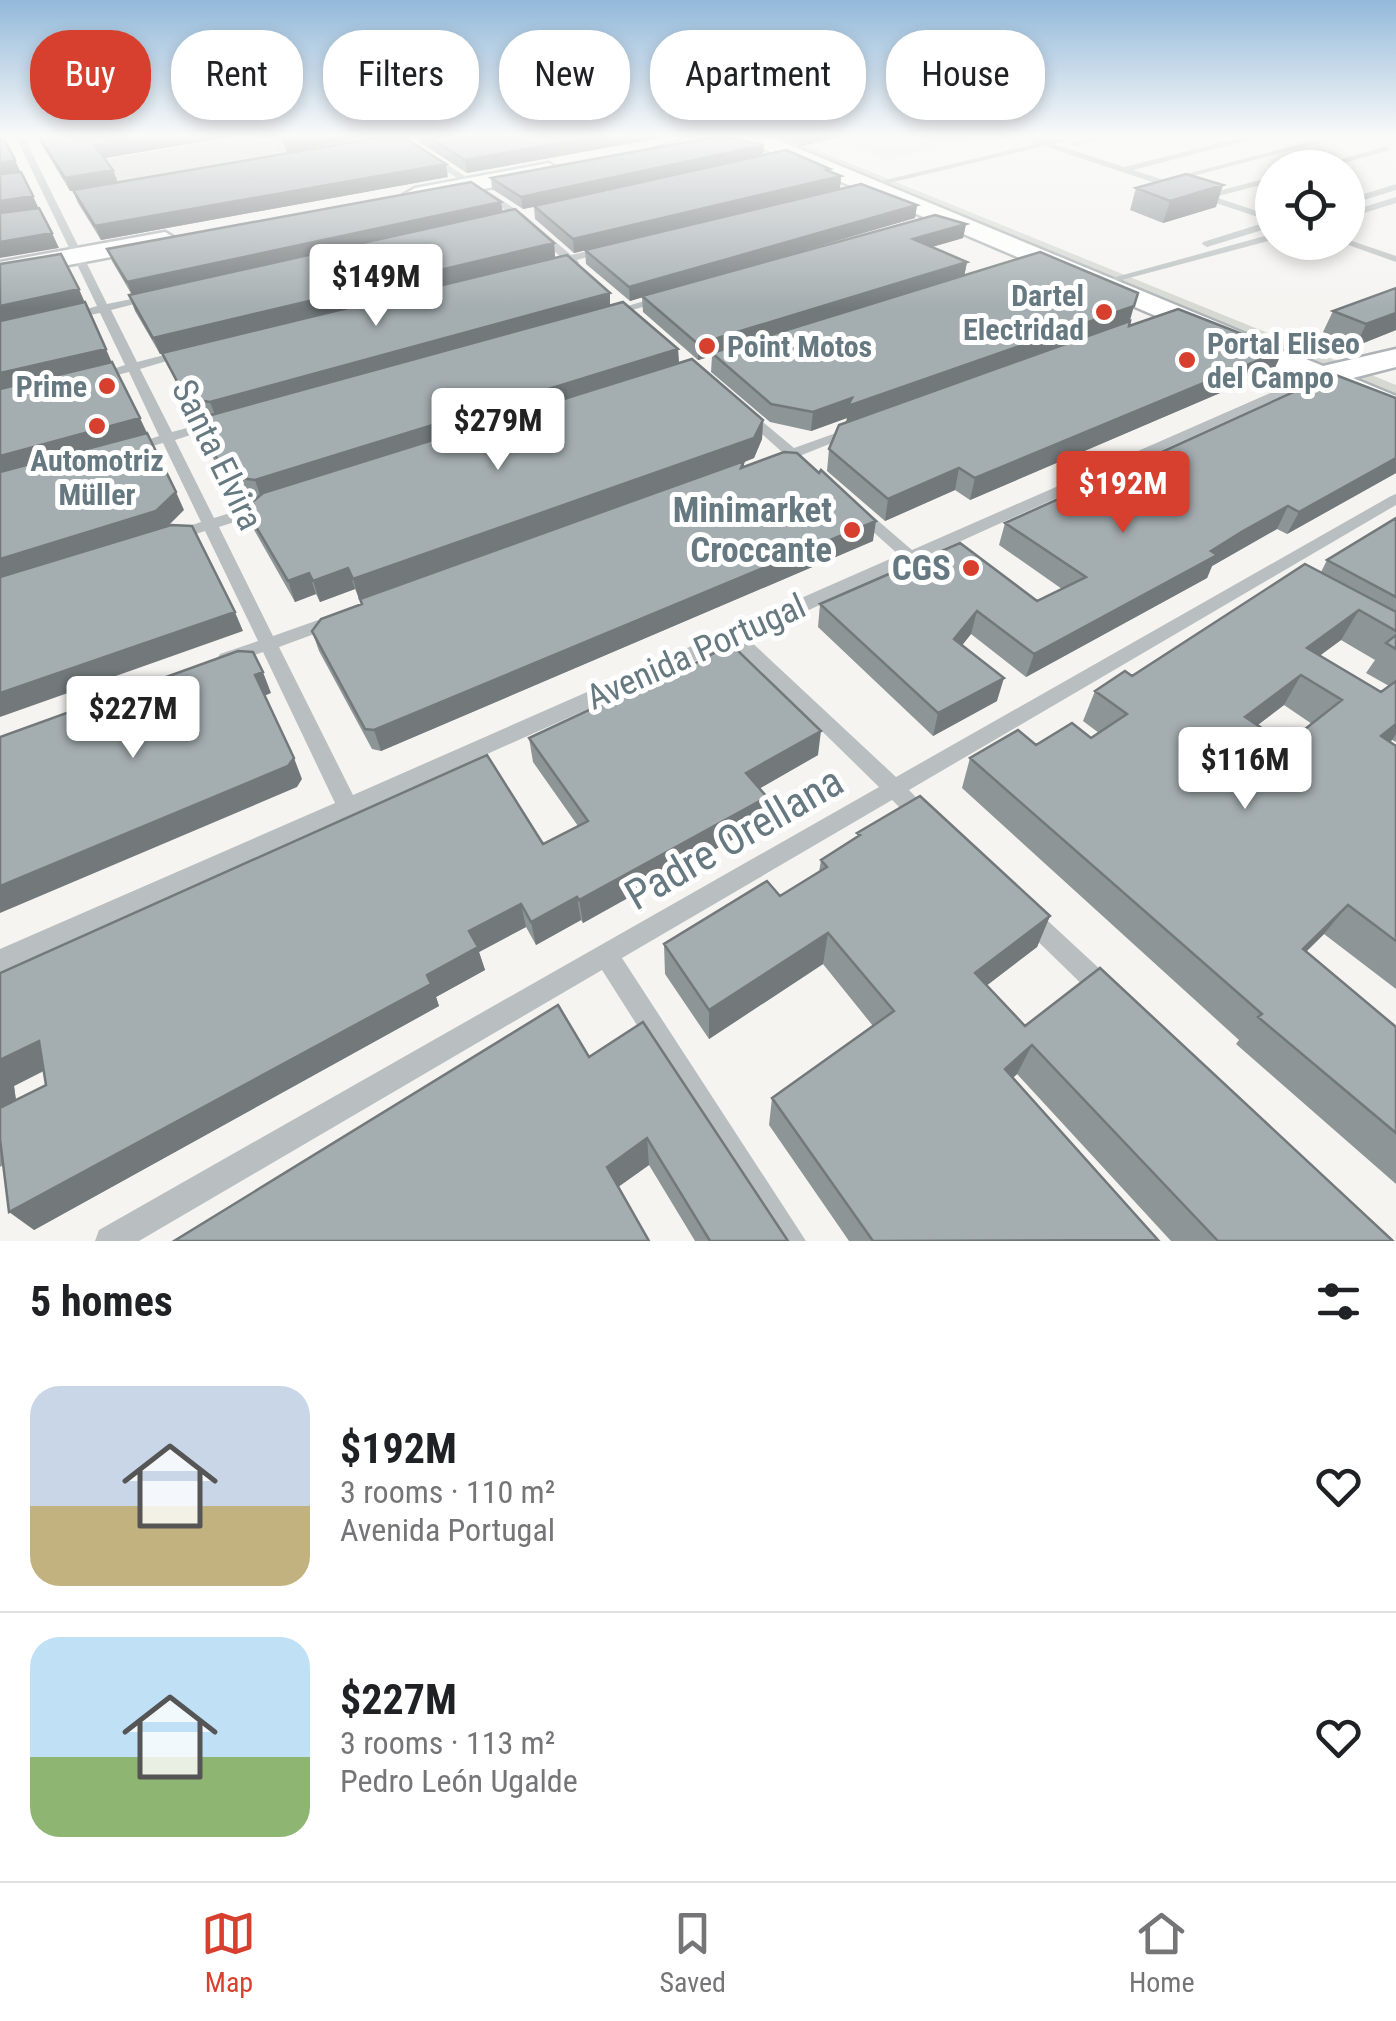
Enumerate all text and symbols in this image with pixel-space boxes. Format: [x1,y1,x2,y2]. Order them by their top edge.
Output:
chip: Buy [30,30,151,120]
chip: Rent [171,30,303,120]
chip: Filters [323,30,479,120]
chip: New [499,30,630,120]
chip: Apartment [650,30,866,120]
chip: House [886,30,1045,120]
map controls [1255,150,1365,260]
button: locate [1255,150,1365,260]
pin: $149M [306,244,446,329]
text: $149M [332,257,420,295]
place label: Dartel Electridad [963,278,1084,347]
marker: Dartel Electridad [1093,301,1115,323]
place label: Portal Eliseo del Campo [1207,326,1360,395]
place label: Point Motos [727,329,872,364]
marker: Point Motos [696,335,718,357]
marker: Portal Eliseo del Campo [1176,349,1198,371]
place label: Prime [16,369,87,404]
street label: Santa Elvira [163,373,271,537]
marker: Prime [96,375,118,397]
pin: $279M [428,388,568,473]
text: $279M [454,401,542,439]
marker: Automotriz Müller [86,415,108,437]
place label: Automotriz Müller [30,443,164,512]
pin: $192M [1053,451,1193,536]
text: $192M [1079,464,1167,502]
place label: Minimarket Croccante [673,490,832,571]
marker: Minimarket Croccante [841,519,863,541]
place label: CGS [892,548,951,589]
marker: CGS [960,557,982,579]
street label: Avenida Portugal [580,585,812,719]
pin: $227M [63,676,203,761]
text: $227M [89,689,177,727]
pin: $116M [1175,727,1315,812]
text: $116M [1201,740,1289,778]
street label: Padre Orellana [617,756,851,920]
icon: filters [1311,1274,1366,1329]
text: 5 homes [30,1277,173,1326]
text: $192M [340,1424,457,1473]
icon: home [110,1426,230,1546]
icon: heart [1311,1459,1366,1514]
text: 3 rooms · 110 m² [340,1473,555,1511]
text: Avenida Portugal [340,1511,555,1549]
text: $227M [340,1675,457,1724]
icon: home [110,1677,230,1797]
icon: heart [1311,1710,1366,1765]
text: 3 rooms · 113 m² [340,1724,555,1762]
text: Pedro León Ugalde [340,1762,578,1800]
tab: Map [201,1906,256,1999]
tab: Saved [659,1906,726,1999]
tab: Home [1129,1906,1195,1999]

